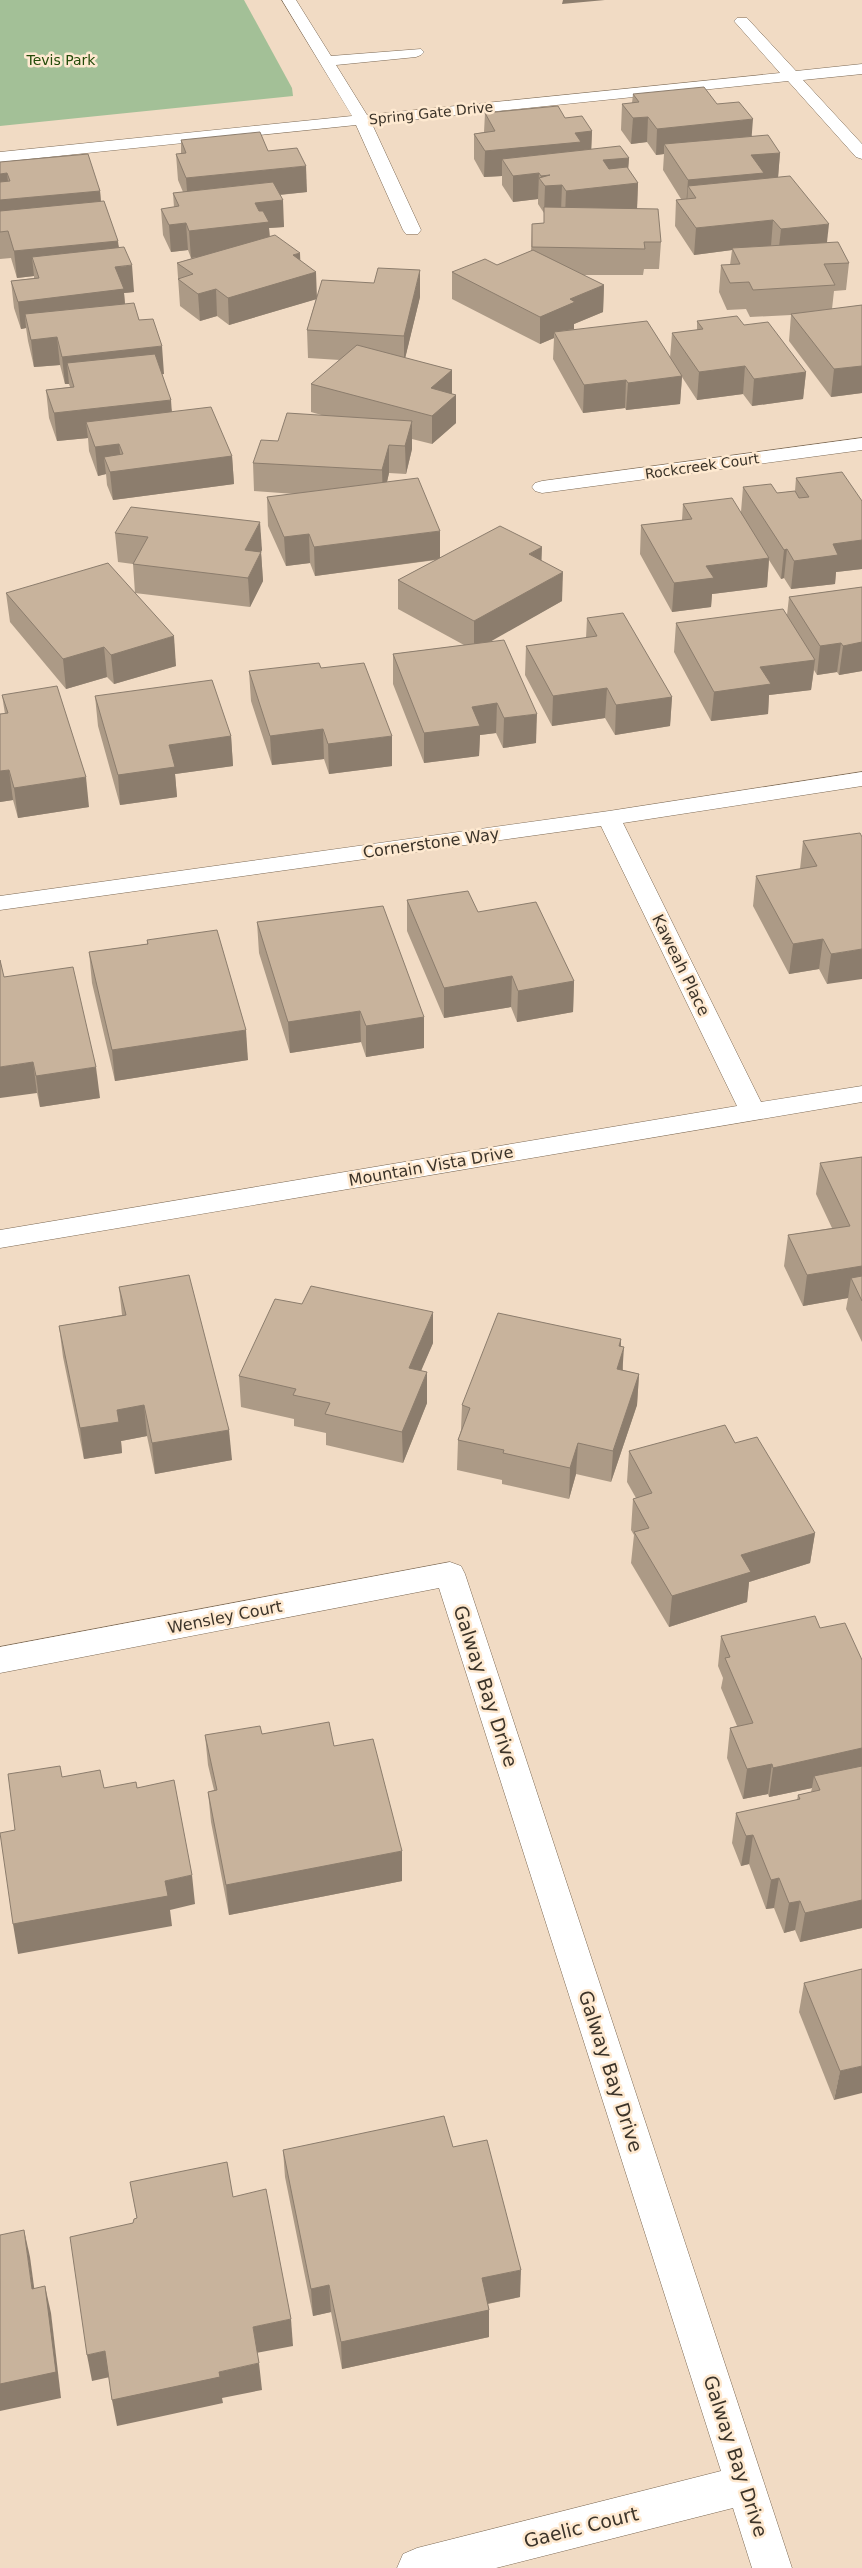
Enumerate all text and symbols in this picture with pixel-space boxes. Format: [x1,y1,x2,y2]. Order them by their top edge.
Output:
park label: Tevis Park [26,52,96,68]
street label: Spring Gate Drive [368,99,494,127]
street label: Rockcreek Court [644,450,760,482]
street label: Cornerstone Way [362,824,500,862]
street label: Kaweah Place [648,911,714,1019]
street label: Mountain Vista Drive [347,1142,515,1190]
street label: Wensley Court [166,1597,284,1637]
street label: Galway Bay Drive [449,1602,523,1770]
street label: Galway Bay Drive [574,1987,648,2155]
street label: Galway Bay Drive [699,2372,773,2540]
street label: Gaelic Court [521,2502,641,2552]

